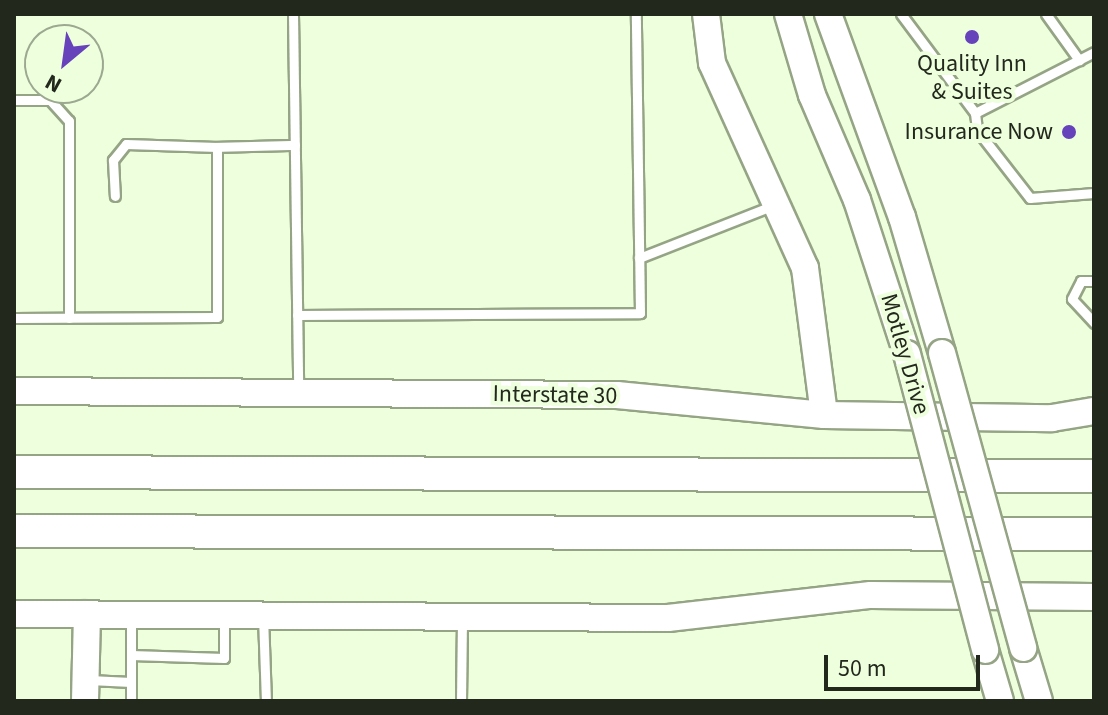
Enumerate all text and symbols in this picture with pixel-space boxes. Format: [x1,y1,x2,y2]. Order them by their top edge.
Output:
north arrow [24,24,104,104]
marker: Quality Inn & Suites [963,28,981,46]
place label: Quality Inn & Suites [917,50,1027,106]
text: N [39,66,68,101]
place label: Insurance Now [905,118,1053,146]
marker: Insurance Now [1060,123,1078,141]
street label: Motley Drive [874,290,936,418]
street label: Interstate 30 [492,380,618,410]
scale bar [828,639,984,689]
text: 50 m [838,651,887,686]

